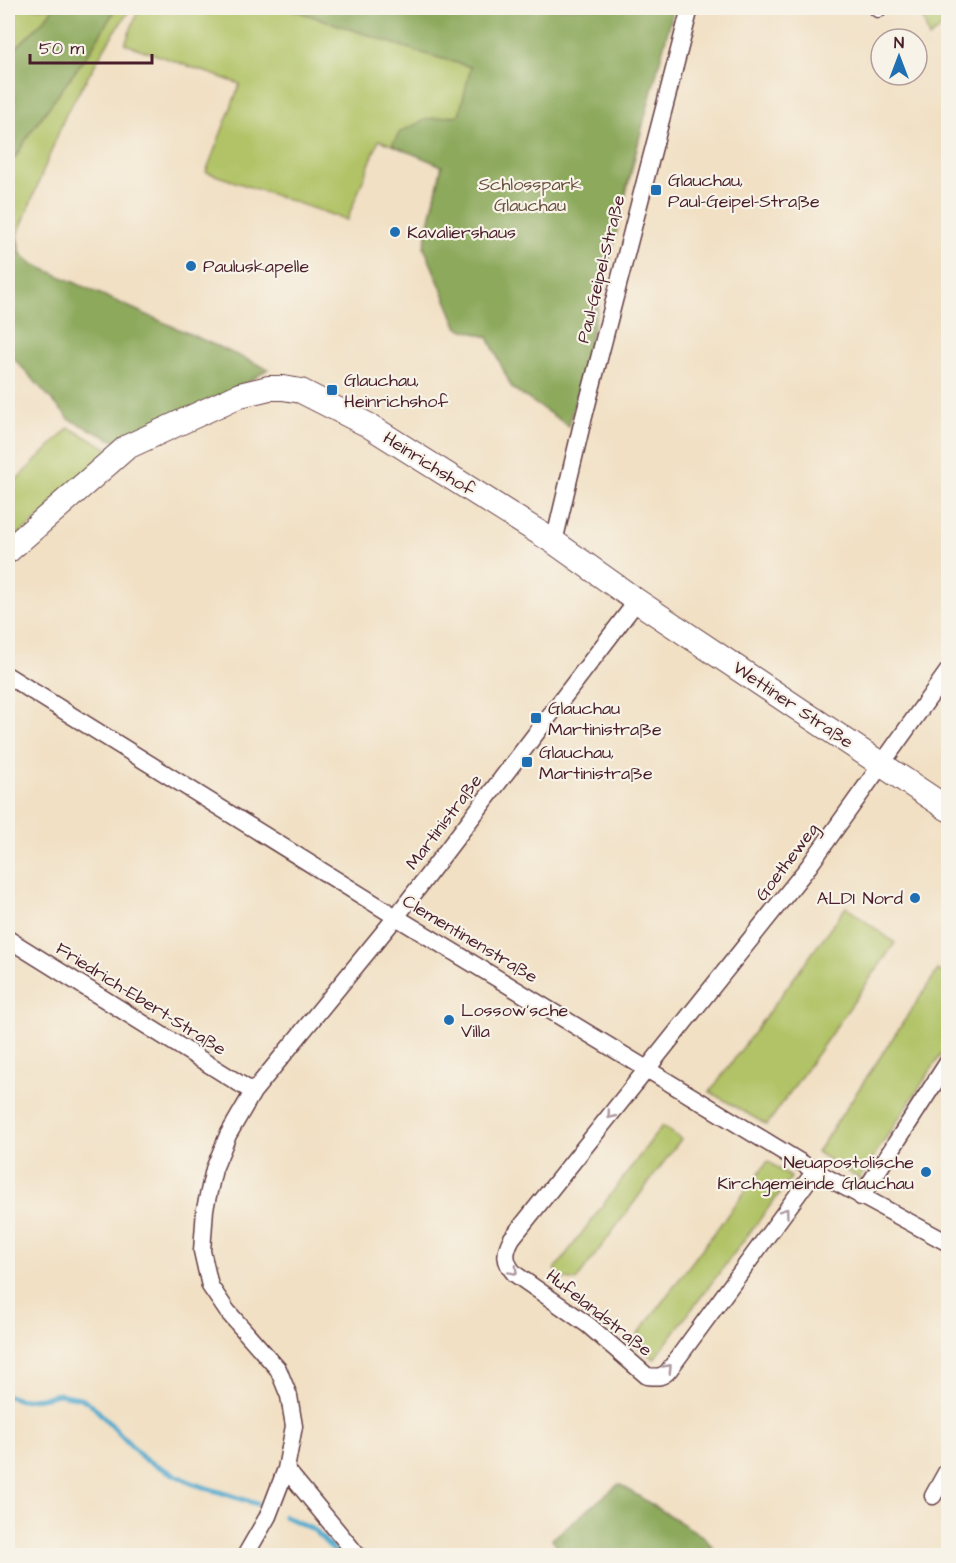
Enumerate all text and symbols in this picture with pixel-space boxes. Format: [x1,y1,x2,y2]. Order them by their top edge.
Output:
scale bar [30,27,152,65]
north arrow [869,27,929,87]
text: N [894,32,904,54]
text: 50 m [39,36,84,61]
place label: Glauchau, Paul-Geipel-Straße [668,168,820,214]
park label: Schlosspark Glauchau [478,172,582,218]
marker: Glauchau, Paul-Geipel-Straße [649,183,663,197]
street label: Paul-Geipel-Straße [571,192,632,346]
place label: Kavaliershaus [407,220,516,245]
marker: Kavaliershaus [388,225,402,239]
place label: Pauluskapelle [203,254,309,279]
marker: Pauluskapelle [184,259,198,273]
place label: Glauchau, Heinrichshof [344,368,448,414]
marker: Glauchau, Heinrichshof [325,383,339,397]
street label: Heinrichshof [378,426,480,502]
street label: Wettiner Straße [728,655,858,755]
place label: Glauchau Martinistraße [548,696,662,742]
marker: Glauchau Martinistraße [529,711,543,725]
place label: Glauchau, Martinistraße [539,740,653,786]
marker: Glauchau, Martinistraße [520,755,534,769]
street label: Martinistraße [400,769,488,875]
street label: Goetheweg [749,818,825,907]
place label: ALDI Nord [817,886,903,911]
street label: Clementinenstraße [398,889,543,989]
marker: ALDI Nord [908,891,922,905]
street label: Friedrich-Ebert-Straße [51,936,231,1062]
place label: Lossow’sche Villa [461,998,569,1044]
marker: Lossow’sche Villa [442,1013,456,1027]
one-way arrow [607,1108,618,1119]
place label: Neuapostolische Kirchgemeinde Glauchau [717,1150,914,1197]
marker: Neuapostolische Kirchgemeinde Glauchau [919,1165,933,1179]
one-way arrow [777,1208,788,1219]
one-way arrow [507,1264,518,1274]
street label: Hufelandstraße [541,1264,658,1363]
one-way arrow [661,1365,672,1376]

